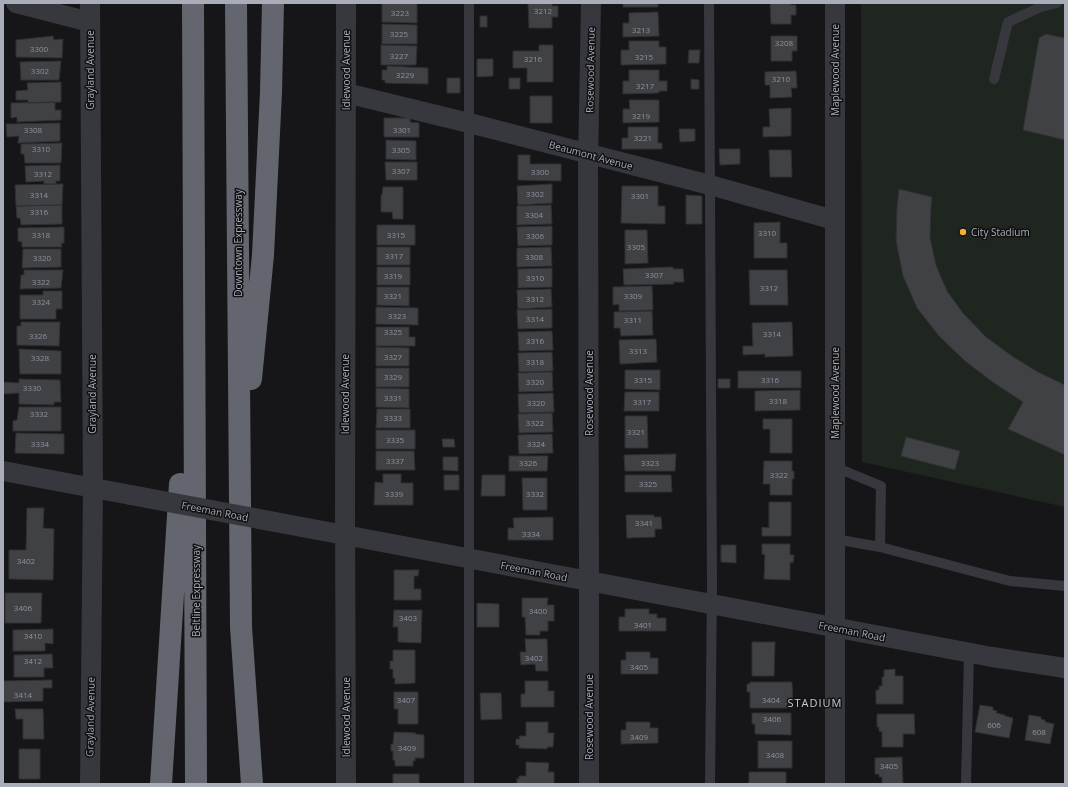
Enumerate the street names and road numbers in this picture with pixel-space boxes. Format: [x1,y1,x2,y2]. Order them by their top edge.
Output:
street label: Maplewood Avenue [828,24,842,116]
street label: Rosewood Avenue [582,27,598,113]
street label: Idlewood Avenue [339,29,353,110]
street label: Grayland Avenue [83,30,97,110]
street label: Beaumont Avenue [548,137,635,173]
street label: Downtown Expressway [231,188,245,297]
street label: Maplewood Avenue [828,347,842,439]
street label: Rosewood Avenue [582,350,596,436]
street label: Idlewood Avenue [338,353,352,434]
street label: Grayland Avenue [85,354,99,434]
street label: Freeman Road [180,498,250,524]
street label: Beltline Expressway [189,544,203,637]
street label: Freeman Road [499,558,569,584]
street label: Freeman Road [817,618,887,644]
street label: Rosewood Avenue [582,674,596,760]
street label: Idlewood Avenue [339,676,353,757]
street label: Grayland Avenue [82,677,98,757]

